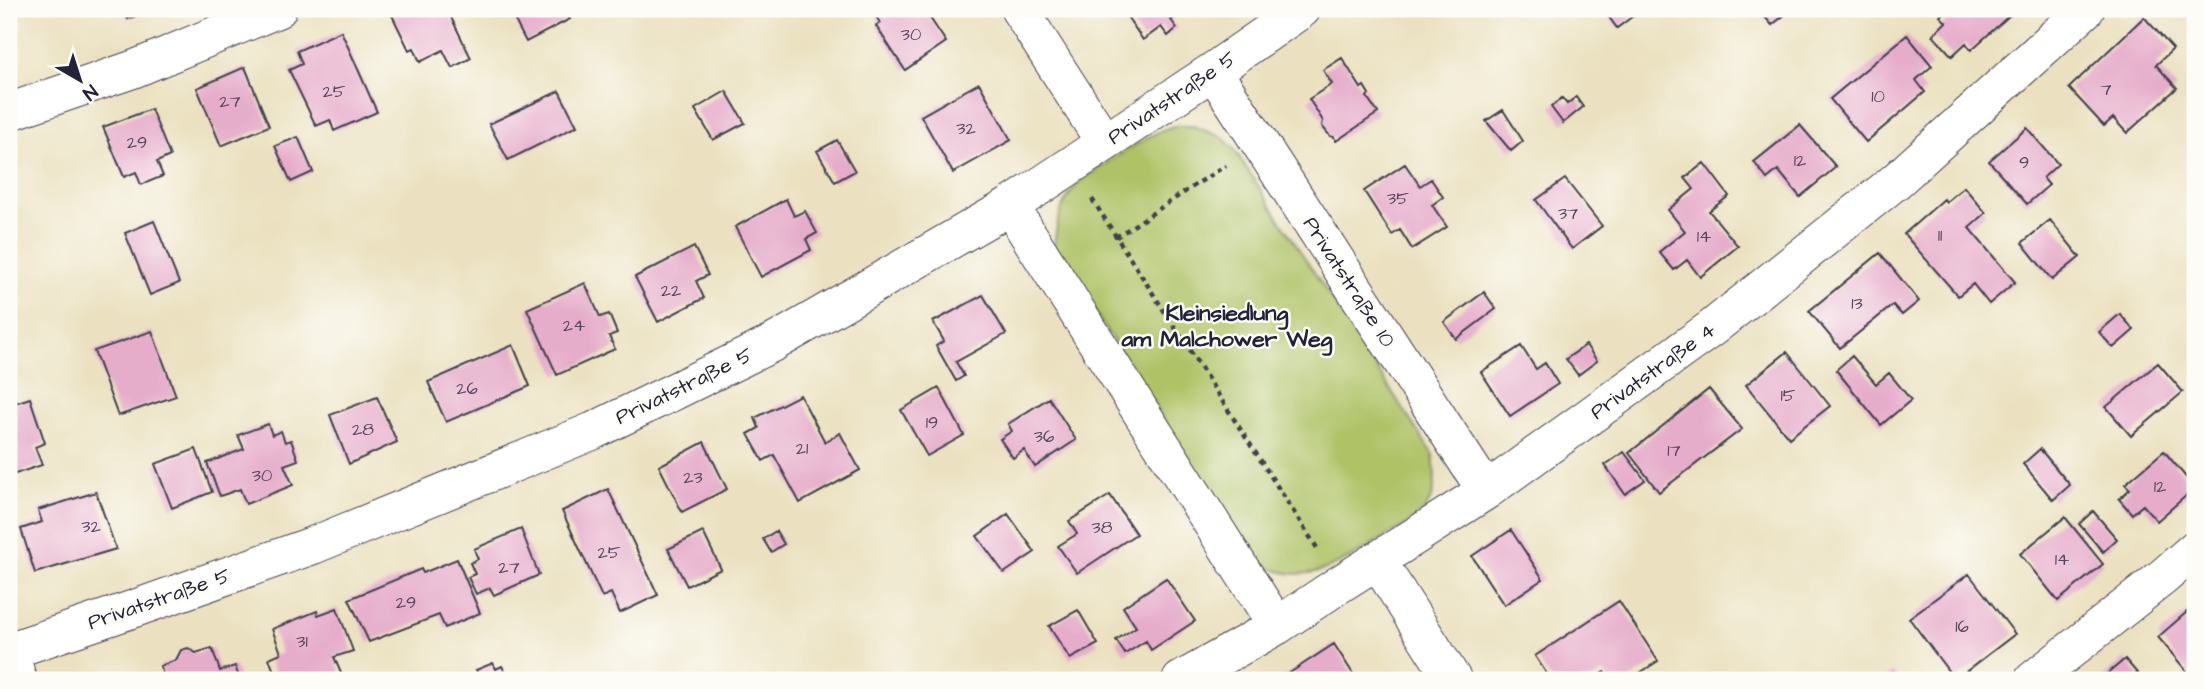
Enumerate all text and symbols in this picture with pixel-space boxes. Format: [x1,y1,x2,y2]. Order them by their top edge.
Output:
house number: 30 [901,22,921,47]
street label: Privatstraße 5 [1102,44,1242,152]
north arrow [46,46,116,116]
house number: 7 [2100,77,2112,102]
text: N [77,78,103,106]
house number: 25 [322,79,346,104]
house number: 10 [1871,84,1885,109]
house number: 27 [219,89,241,114]
house number: 32 [956,116,976,141]
house number: 29 [127,130,147,155]
house number: 12 [1794,148,1807,173]
house number: 9 [2019,150,2029,175]
house number: 35 [1387,186,1409,211]
house number: 37 [1558,201,1578,226]
street label: Privatstraße 10 [1296,211,1402,353]
house number: 11 [1938,223,1942,248]
house number: 14 [1697,224,1711,249]
house number: 22 [661,278,682,303]
house number: 13 [1851,291,1863,316]
district label: Kleinsiedlung am Malchower Weg [1121,297,1333,356]
house number: 24 [563,313,585,338]
street label: Privatstraße 4 [1584,316,1722,426]
street label: Privatstraße 5 [611,340,757,432]
house number: 26 [456,376,478,401]
house number: 15 [1780,383,1796,408]
house number: 19 [926,410,938,435]
house number: 28 [352,417,374,442]
house number: 36 [1034,424,1054,449]
house number: 21 [796,436,808,461]
house number: 17 [1667,438,1681,463]
house number: 30 [252,463,272,488]
house number: 23 [683,465,703,490]
house number: 12 [2154,474,2167,499]
house number: 32 [81,514,101,539]
house number: 38 [1092,515,1113,540]
house number: 25 [597,540,621,565]
house number: 14 [2055,547,2069,572]
house number: 27 [498,555,520,580]
street label: Privatstraße 5 [84,561,234,637]
house number: 29 [396,590,416,615]
house number: 16 [1955,614,1969,639]
house number: 31 [296,629,308,654]

